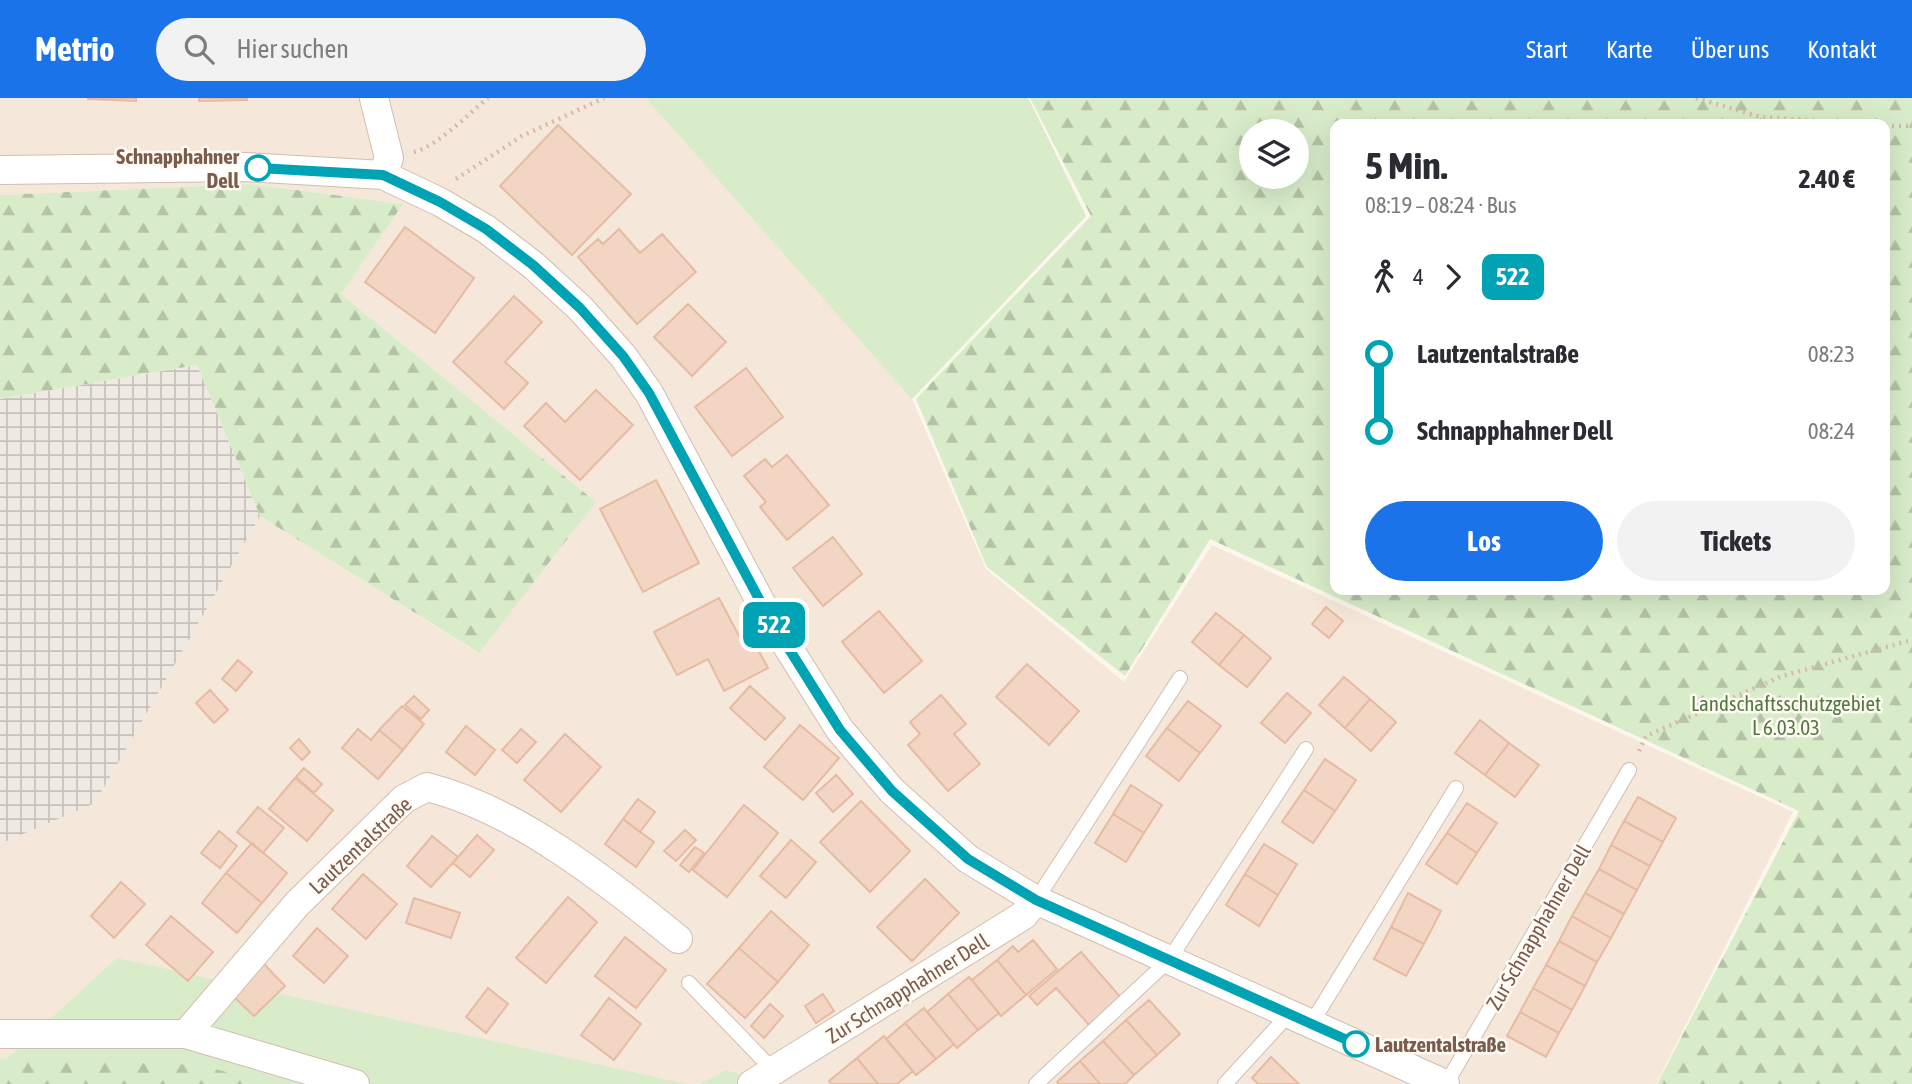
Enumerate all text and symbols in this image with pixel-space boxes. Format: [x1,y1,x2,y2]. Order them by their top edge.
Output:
search box [156,18,646,81]
text: Metrio [35,30,114,68]
icon: search [180,30,218,68]
text: Hier suchen [236,34,349,64]
text: Start [1526,36,1568,63]
text: Karte [1606,36,1653,63]
text: Über uns [1691,36,1769,63]
text: Kontakt [1807,36,1877,63]
map controls [1239,119,1309,189]
button: layers [1239,119,1309,189]
place label: Schnapphahner Dell [116,144,240,192]
text: 5 Min. [1365,144,1447,187]
marker: Schnapphahner Dell [245,155,271,181]
text: 2.40 € [1798,164,1855,194]
text: 08:19 – 08:24 · Bus [1365,192,1517,218]
icon: walk [1365,258,1403,296]
icon: forward [1434,258,1472,296]
text: 522 [1496,263,1530,290]
text: 4 [1413,264,1424,290]
text: Lautzentalstraße [1417,339,1579,369]
text: 08:23 [1808,341,1855,367]
text: Schnapphahner Dell [1417,416,1613,446]
text: 08:24 [1808,418,1855,444]
button: Los [1365,501,1603,581]
button: Tickets [1617,501,1855,581]
line badge: 522 [734,602,814,648]
text: 522 [757,611,791,638]
park label: Landschaftsschutzgebiet L 6.03.03 [1691,691,1881,739]
street label: Lautzentalstraße [304,792,416,898]
street label: Zur Schnapphahner Dell [1481,840,1595,1014]
street label: Zur Schnapphahner Dell [821,928,993,1048]
marker: Lautzentalstraße [1343,1031,1369,1057]
place label: Lautzentalstraße [1375,1032,1506,1056]

